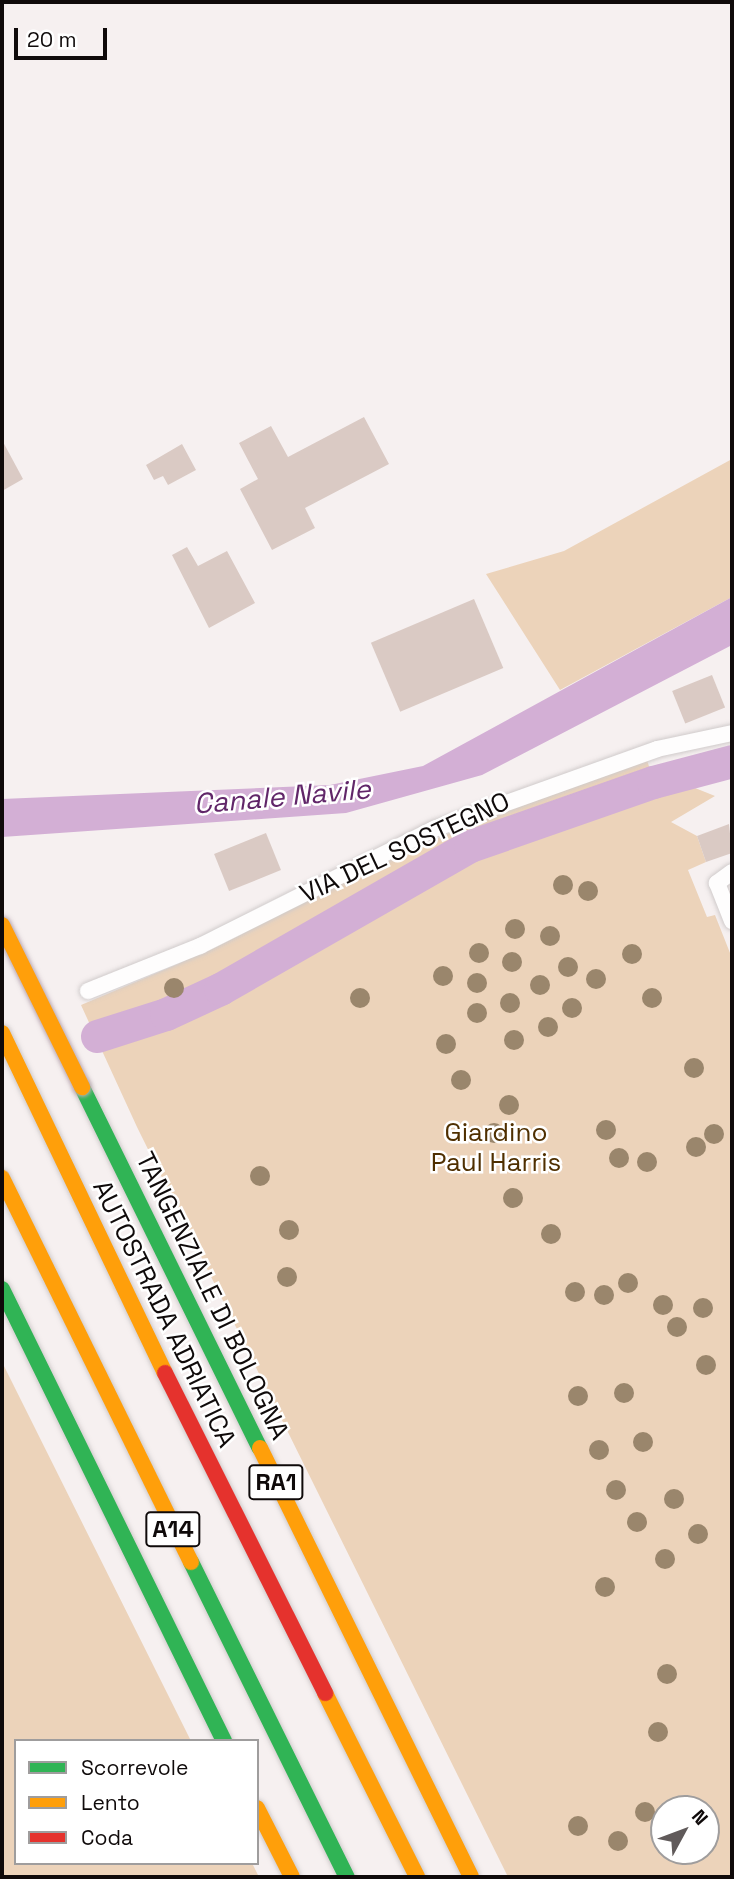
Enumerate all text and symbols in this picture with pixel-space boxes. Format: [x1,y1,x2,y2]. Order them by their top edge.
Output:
scale bar [18,14,110,58]
text: 20 m [27,26,77,53]
water label: Canale Navile [192,772,372,820]
street label: VIA DEL SOSTEGNO [295,786,515,910]
park label: Giardino Paul Harris [431,1117,561,1178]
street label: TANGENZIALE DI BOLOGNA [129,1147,295,1445]
street label: AUTOSTRADA ADRIATICA [86,1175,242,1453]
road number: RA1 [248,1462,304,1502]
road number: A14 [145,1508,201,1549]
legend [14,1739,259,1865]
text: Scorrevole [81,1754,188,1781]
text: Lento [81,1789,140,1816]
north arrow [650,1795,720,1865]
text: N [686,1804,713,1830]
text: Coda [81,1824,133,1851]

